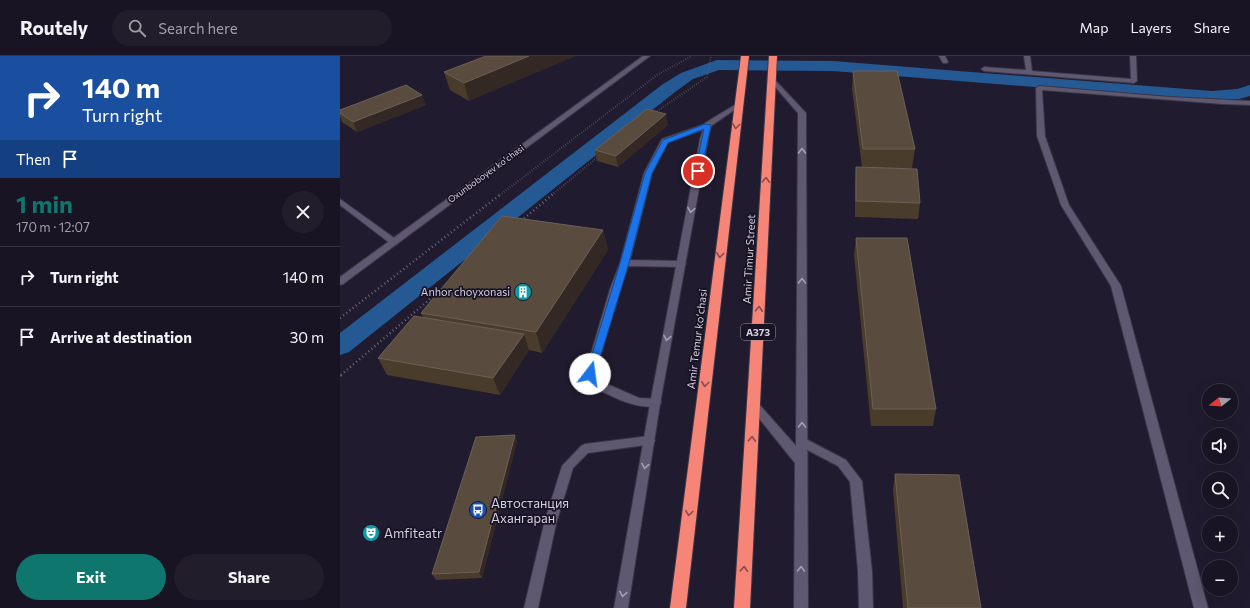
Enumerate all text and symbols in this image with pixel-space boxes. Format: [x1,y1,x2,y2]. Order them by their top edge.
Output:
search box [112,10,392,46]
text: Routely [20,16,88,39]
icon: search [126,17,148,39]
text: Search here [158,19,238,37]
text: Map [1080,19,1108,36]
text: Layers [1130,19,1172,36]
text: Share [1194,19,1230,36]
text: 140 m [82,70,160,104]
icon: right [16,72,68,124]
text: Turn right [82,104,162,126]
one-way arrow [732,123,741,129]
street label: Oxunboboyev ko'chasi [445,142,526,205]
icon: arrive [59,148,81,170]
one-way arrow [798,148,806,154]
text: Then [16,150,51,168]
pin [681,154,715,188]
icon: arrive [687,160,709,182]
one-way arrow [762,177,771,183]
text: 1 min [16,189,73,218]
button: close [282,191,324,233]
one-way arrow [687,207,696,213]
street label: Amir Timur Street [740,213,757,304]
text: 170 m · 12:07 [16,219,90,235]
one-way arrow [716,252,725,258]
icon: right [16,266,38,288]
text: Turn right [50,268,119,286]
text: 140 m [283,268,324,286]
one-way arrow [798,278,806,284]
building icon: Anhor choyxonasi [513,282,533,302]
place label: Anhor choyxonasi [421,285,510,298]
street label: Amir Temur koʻchasi [684,288,709,390]
one-way arrow [755,306,764,313]
road number: A373 [741,324,775,340]
icon: arrive [16,326,38,348]
text: Arrive at destination [50,328,192,346]
text: 30 m [290,328,324,346]
one-way arrow [664,335,672,341]
position arrow [569,353,611,395]
one-way arrow [701,381,710,387]
north arrow [1202,384,1238,420]
map controls [1202,384,1238,596]
one-way arrow [798,422,806,428]
button: sound [1202,428,1238,464]
one-way arrow [748,436,757,442]
one-way arrow [641,463,650,469]
button: search [1202,472,1238,508]
place label: Автостанция Ахангаран [491,495,569,526]
bus stop icon: Автостанция Ахангаран [468,500,488,520]
one-way arrow [685,510,694,516]
button: + [1202,516,1238,552]
theatre icon: Amfiteatr [361,523,381,543]
place label: Amfiteatr [384,525,442,541]
button: Exit [16,554,166,600]
button: Share [174,554,324,600]
button: − [1202,560,1238,596]
one-way arrow [740,566,749,572]
one-way arrow [797,566,805,572]
one-way arrow [619,591,628,597]

